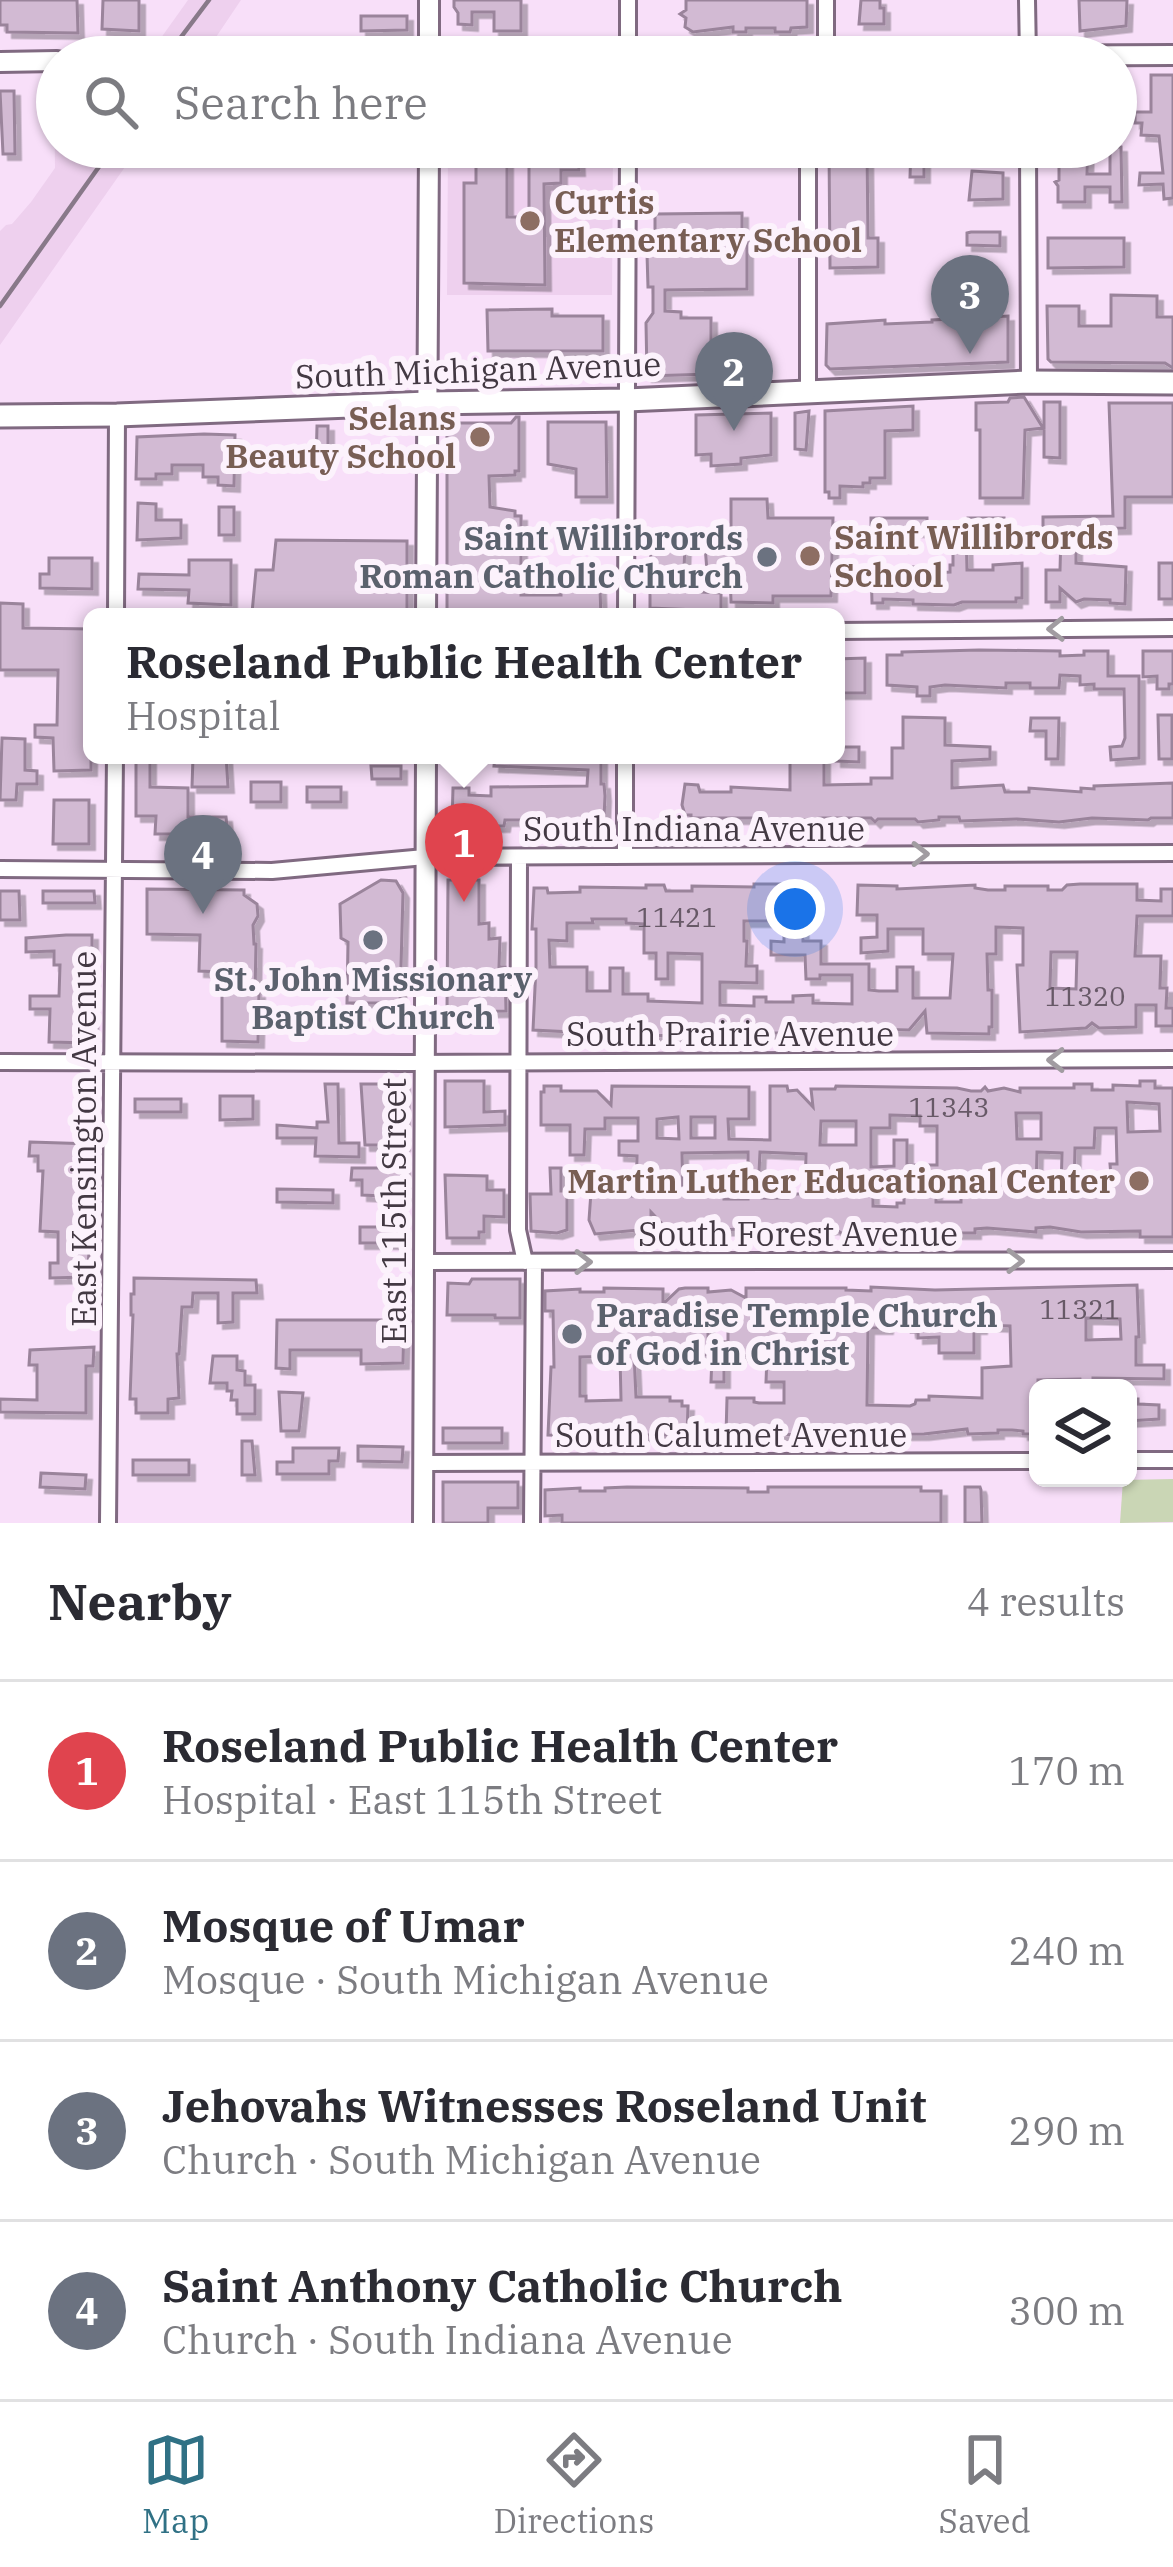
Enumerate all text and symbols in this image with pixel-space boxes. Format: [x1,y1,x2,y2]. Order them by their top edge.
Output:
search box [36,36,1137,168]
icon: search [78,69,144,135]
text: Search here [174,73,428,131]
place label: Curtis Elementary School [554,180,862,261]
marker: Curtis Elementary School [517,208,543,234]
pin: 3 [931,255,1009,354]
pin: 2 [695,332,773,431]
street label: South Michigan Avenue [294,342,662,397]
place label: Selans Beauty School [225,396,456,477]
marker: Selans Beauty School [467,424,493,450]
place label: Saint Willibrords School [834,515,1114,596]
place label: Saint Willibrords Roman Catholic Church [359,516,743,597]
marker: Saint Willibrords School [797,543,823,569]
marker: Saint Willibrords Roman Catholic Church [754,544,780,570]
popup [83,608,845,764]
one-way arrow [1046,616,1064,642]
text: Roseland Public Health Center [126,632,802,690]
text: Hospital [126,690,281,741]
pin: 1 [425,803,503,902]
street label: South Indiana Avenue [523,807,865,850]
pin: 4 [164,815,242,914]
one-way arrow [912,841,930,867]
your location [765,879,825,939]
house number: 11421 [637,899,718,934]
marker: St. John Missionary Baptist Church [360,927,386,953]
street label: East Kensington Avenue [62,951,105,1327]
place label: St. John Missionary Baptist Church [214,957,532,1038]
house number: 11320 [1045,978,1126,1013]
street label: South Prairie Avenue [566,1012,894,1055]
one-way arrow [1046,1047,1064,1073]
street label: East 115th Street [372,1078,415,1344]
house number: 11343 [909,1089,990,1124]
place label: Martin Luther Educational Center [567,1159,1115,1202]
marker: Martin Luther Educational Center [1126,1168,1152,1194]
street label: South Forest Avenue [638,1212,958,1255]
one-way arrow [1006,1248,1025,1274]
one-way arrow [575,1249,593,1275]
house number: 11321 [1040,1291,1121,1326]
place label: Paradise Temple Church of God in Christ [596,1293,998,1374]
marker: Paradise Temple Church of God in Christ [559,1321,585,1347]
map controls [1029,1379,1137,1487]
button: layers [1029,1379,1137,1487]
street label: South Calumet Avenue [555,1413,907,1456]
text: Nearby [48,1568,232,1634]
text: 4 results [967,1576,1125,1627]
text: Roseland Public Health Center [162,1716,838,1774]
text: 1 [75,1745,99,1796]
text: 170 m [1009,1745,1125,1796]
text: Hospital · East 115th Street [162,1774,662,1825]
text: Mosque of Umar [162,1896,525,1954]
text: 2 [75,1925,99,1976]
text: 240 m [1009,1925,1125,1976]
text: Mosque · South Michigan Avenue [162,1954,769,2005]
text: Jehovahs Witnesses Roseland Unit [162,2076,926,2134]
text: 3 [75,2105,99,2156]
text: 290 m [1009,2105,1125,2156]
text: Church · South Michigan Avenue [162,2134,761,2185]
text: Saint Anthony Catholic Church [162,2256,843,2314]
text: 4 [75,2285,99,2336]
text: 300 m [1009,2285,1125,2336]
text: Church · South Indiana Avenue [162,2314,733,2365]
tab: Map [142,2427,209,2542]
tab: Directions [493,2427,654,2542]
tab: Saved [938,2427,1031,2542]

